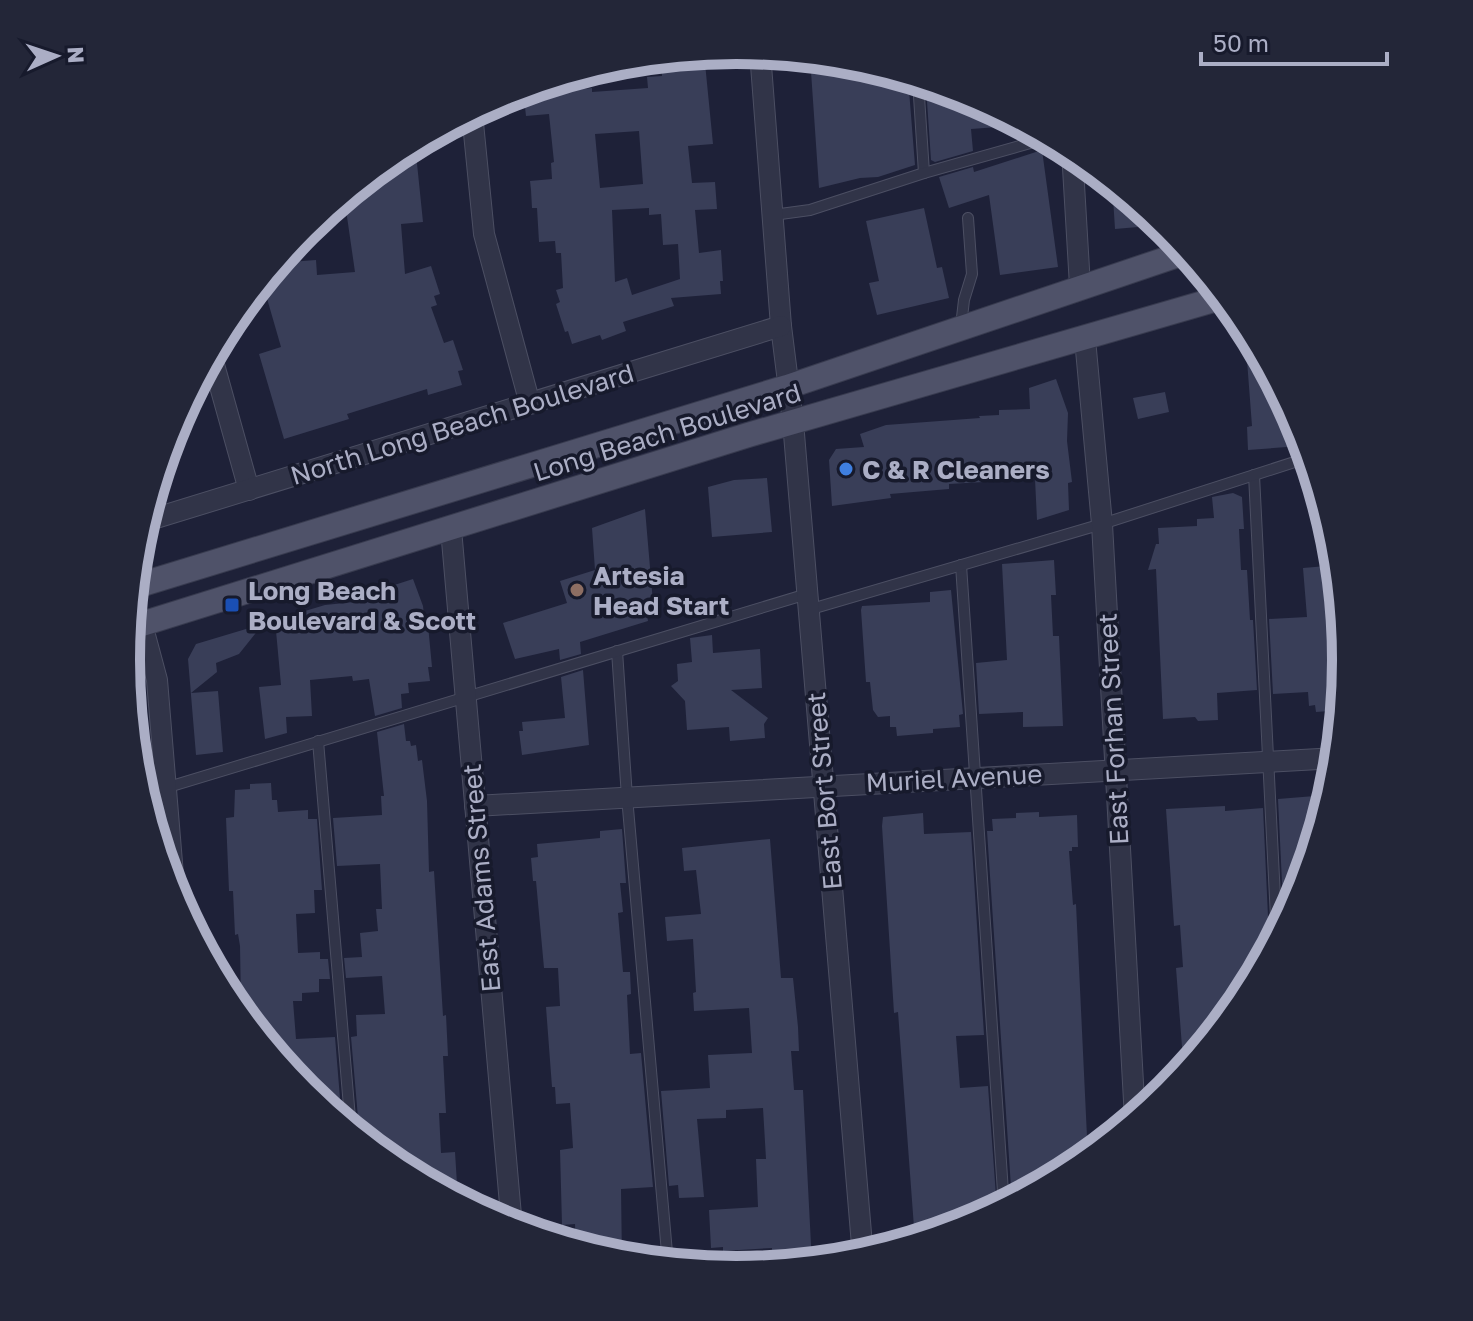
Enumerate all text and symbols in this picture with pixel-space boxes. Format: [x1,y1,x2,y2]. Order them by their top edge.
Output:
north arrow [16,16,96,96]
scale bar [1201,16,1387,66]
text: 50 m [1213,28,1269,57]
text: N [63,46,90,64]
street label: North Long Beach Boulevard [287,357,637,491]
street label: Long Beach Boulevard [529,377,805,487]
place label: C & R Cleaners [862,454,1050,485]
marker: C & R Cleaners [837,460,855,478]
place label: Artesia Head Start [593,560,729,621]
place label: Long Beach Boulevard & Scott [248,575,476,636]
marker: Artesia Head Start [568,581,586,599]
marker: Long Beach Boulevard & Scott [223,596,241,614]
street label: East Forhan Street [1091,612,1135,846]
street label: East Bort Street [800,691,848,891]
street label: Muriel Avenue [865,758,1043,798]
street label: East Adams Street [456,763,506,993]

